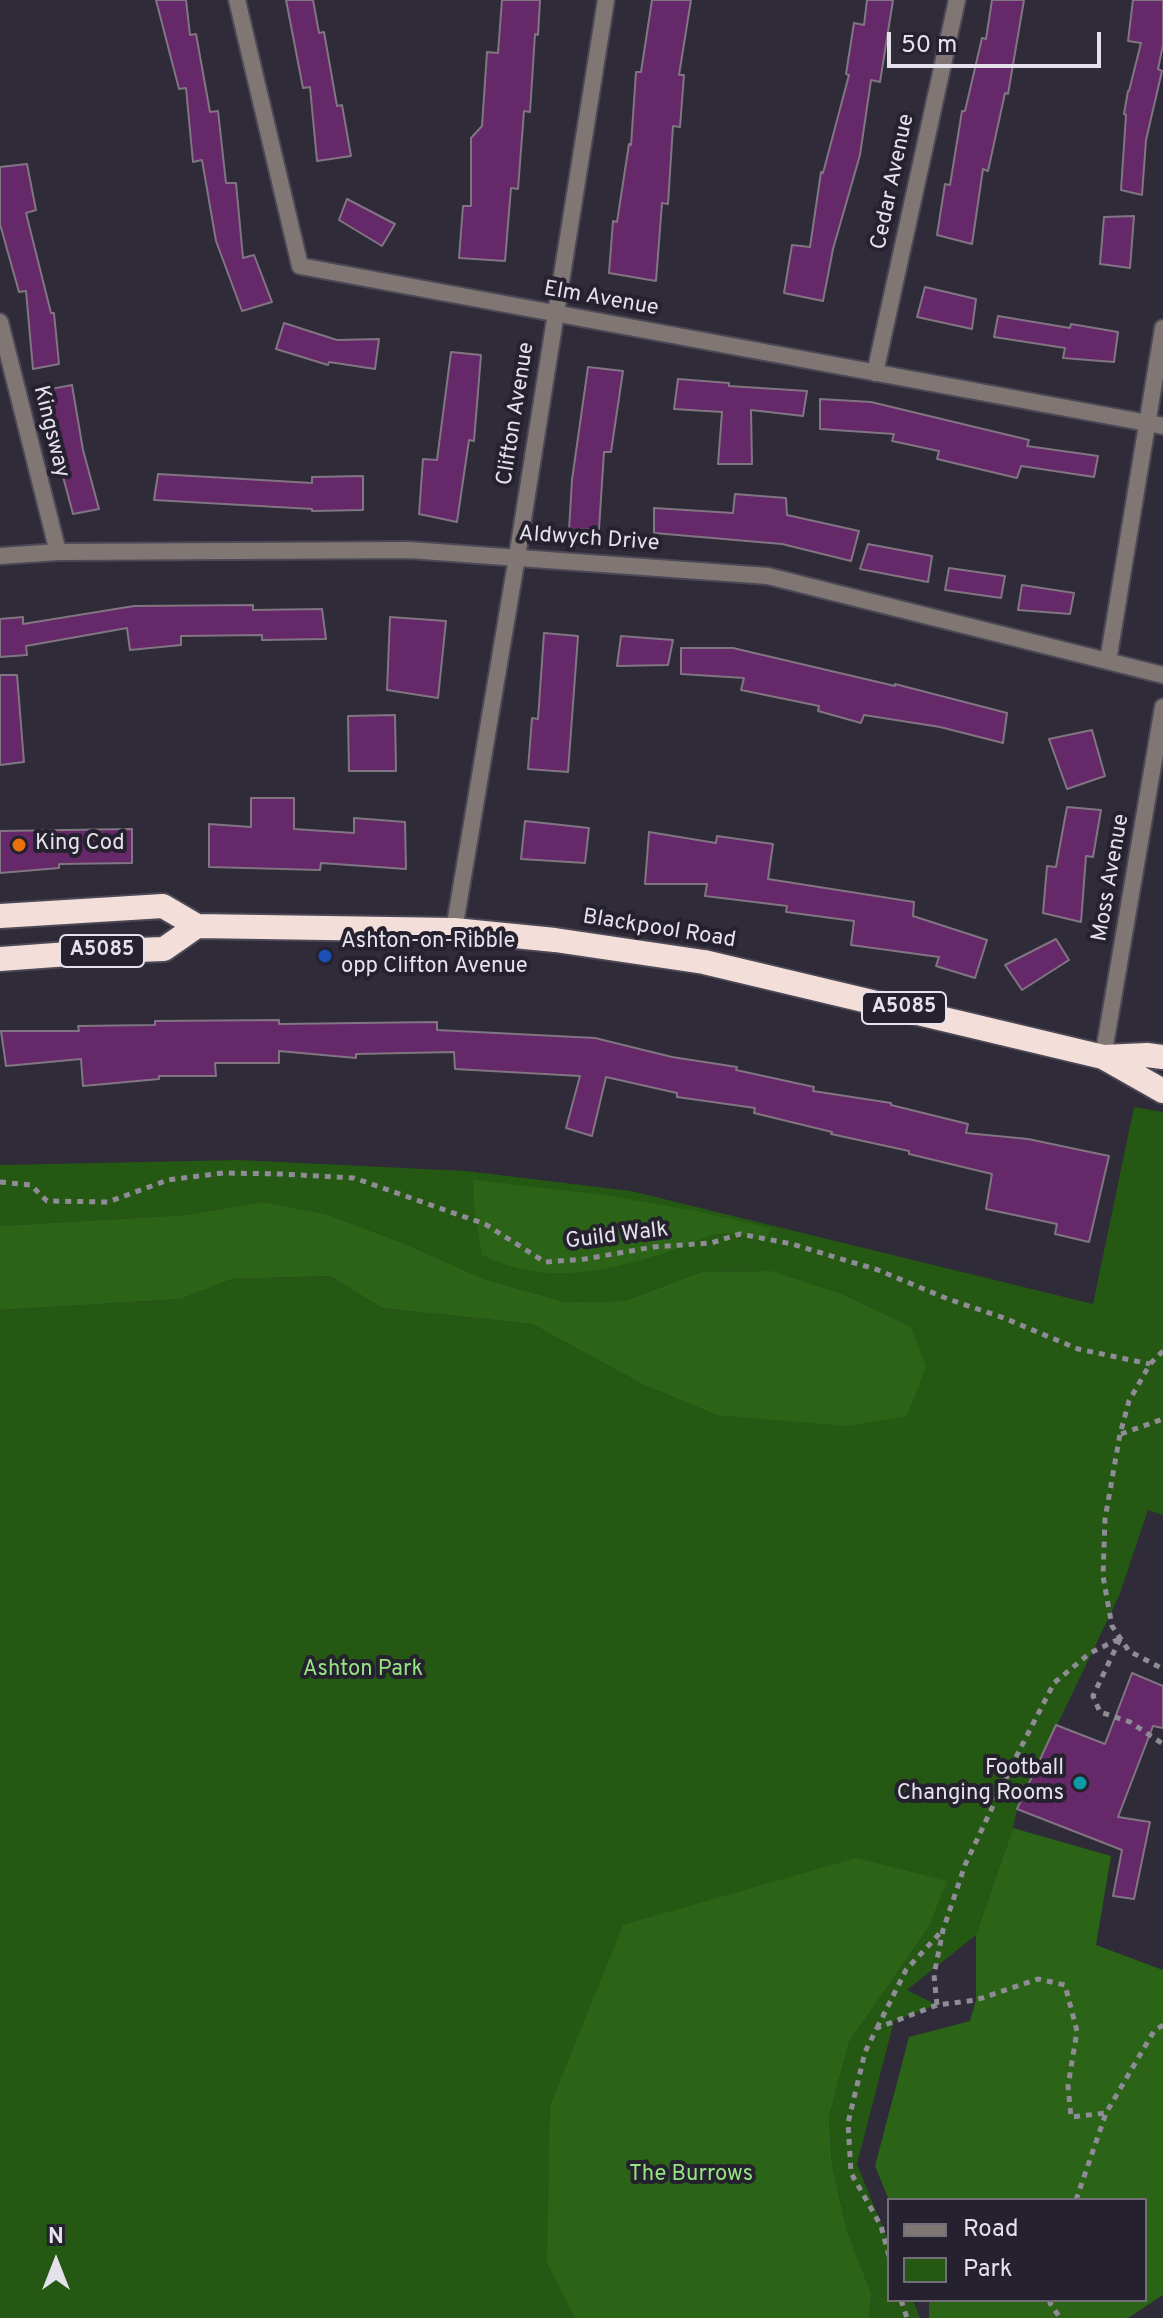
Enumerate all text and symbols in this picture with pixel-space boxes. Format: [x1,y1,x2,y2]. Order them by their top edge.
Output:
scale bar [891,16,1105,66]
text: 50 m [901,31,957,61]
street label: Cedar Avenue [867,112,921,252]
street label: Elm Avenue [541,277,661,323]
street label: Clifton Avenue [493,341,541,487]
street label: Kingsway [26,383,74,481]
street label: Aldwych Drive [518,522,660,558]
street label: Moss Avenue [1088,812,1136,944]
place label: King Cod [35,832,125,858]
marker: King Cod [10,836,28,854]
street label: Blackpool Road [581,905,737,955]
place label: Ashton-on-Ribble opp Clifton Avenue [341,930,528,982]
road number: A5085 [60,935,144,967]
marker: Ashton-on-Ribble opp Clifton Avenue [316,947,334,965]
road number: A5085 [862,992,946,1024]
street label: Guild Walk [564,1218,670,1256]
park label: Ashton Park [303,1658,423,1684]
place label: Football Changing Rooms [897,1757,1064,1808]
marker: Football Changing Rooms [1071,1774,1089,1792]
park label: The Burrows [629,2163,753,2189]
legend [887,2198,1147,2302]
text: Road [963,2215,1019,2245]
north arrow [16,2222,96,2302]
text: N [48,2224,64,2251]
text: Park [963,2255,1013,2285]

